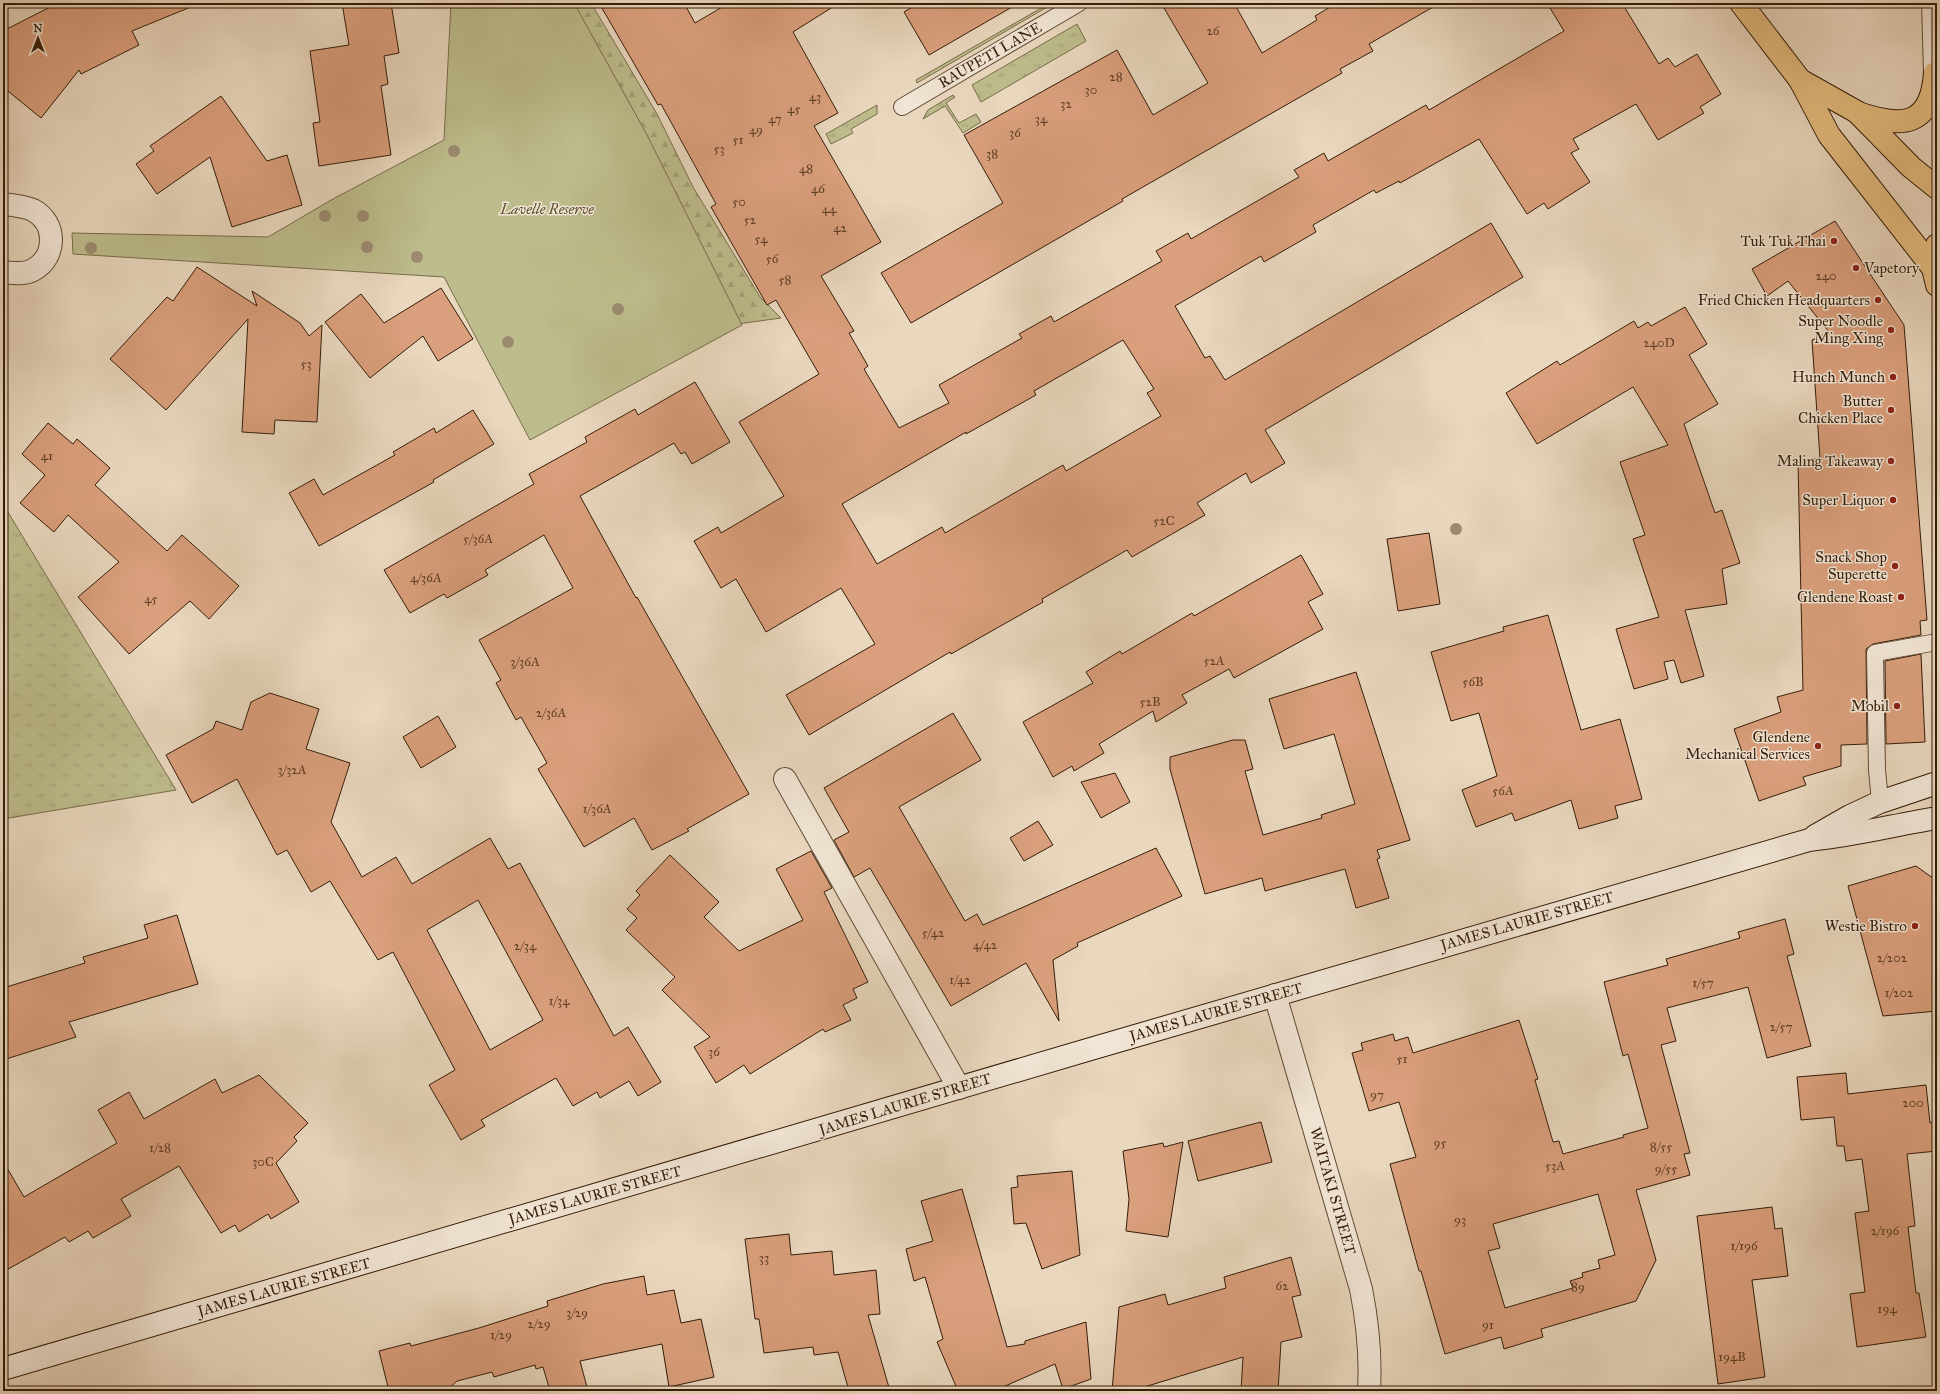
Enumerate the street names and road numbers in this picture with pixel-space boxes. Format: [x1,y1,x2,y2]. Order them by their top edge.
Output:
street label: RAUPETI LANE [935,18,1045,92]
street label: JAMES LAURIE STREET [1436,888,1616,956]
street label: JAMES LAURIE STREET [1125,979,1305,1047]
street label: JAMES LAURIE STREET [815,1069,994,1140]
street label: WAITAKI STREET [1306,1125,1360,1257]
street label: JAMES LAURIE STREET [504,1162,684,1230]
street label: JAMES LAURIE STREET [193,1254,373,1322]

